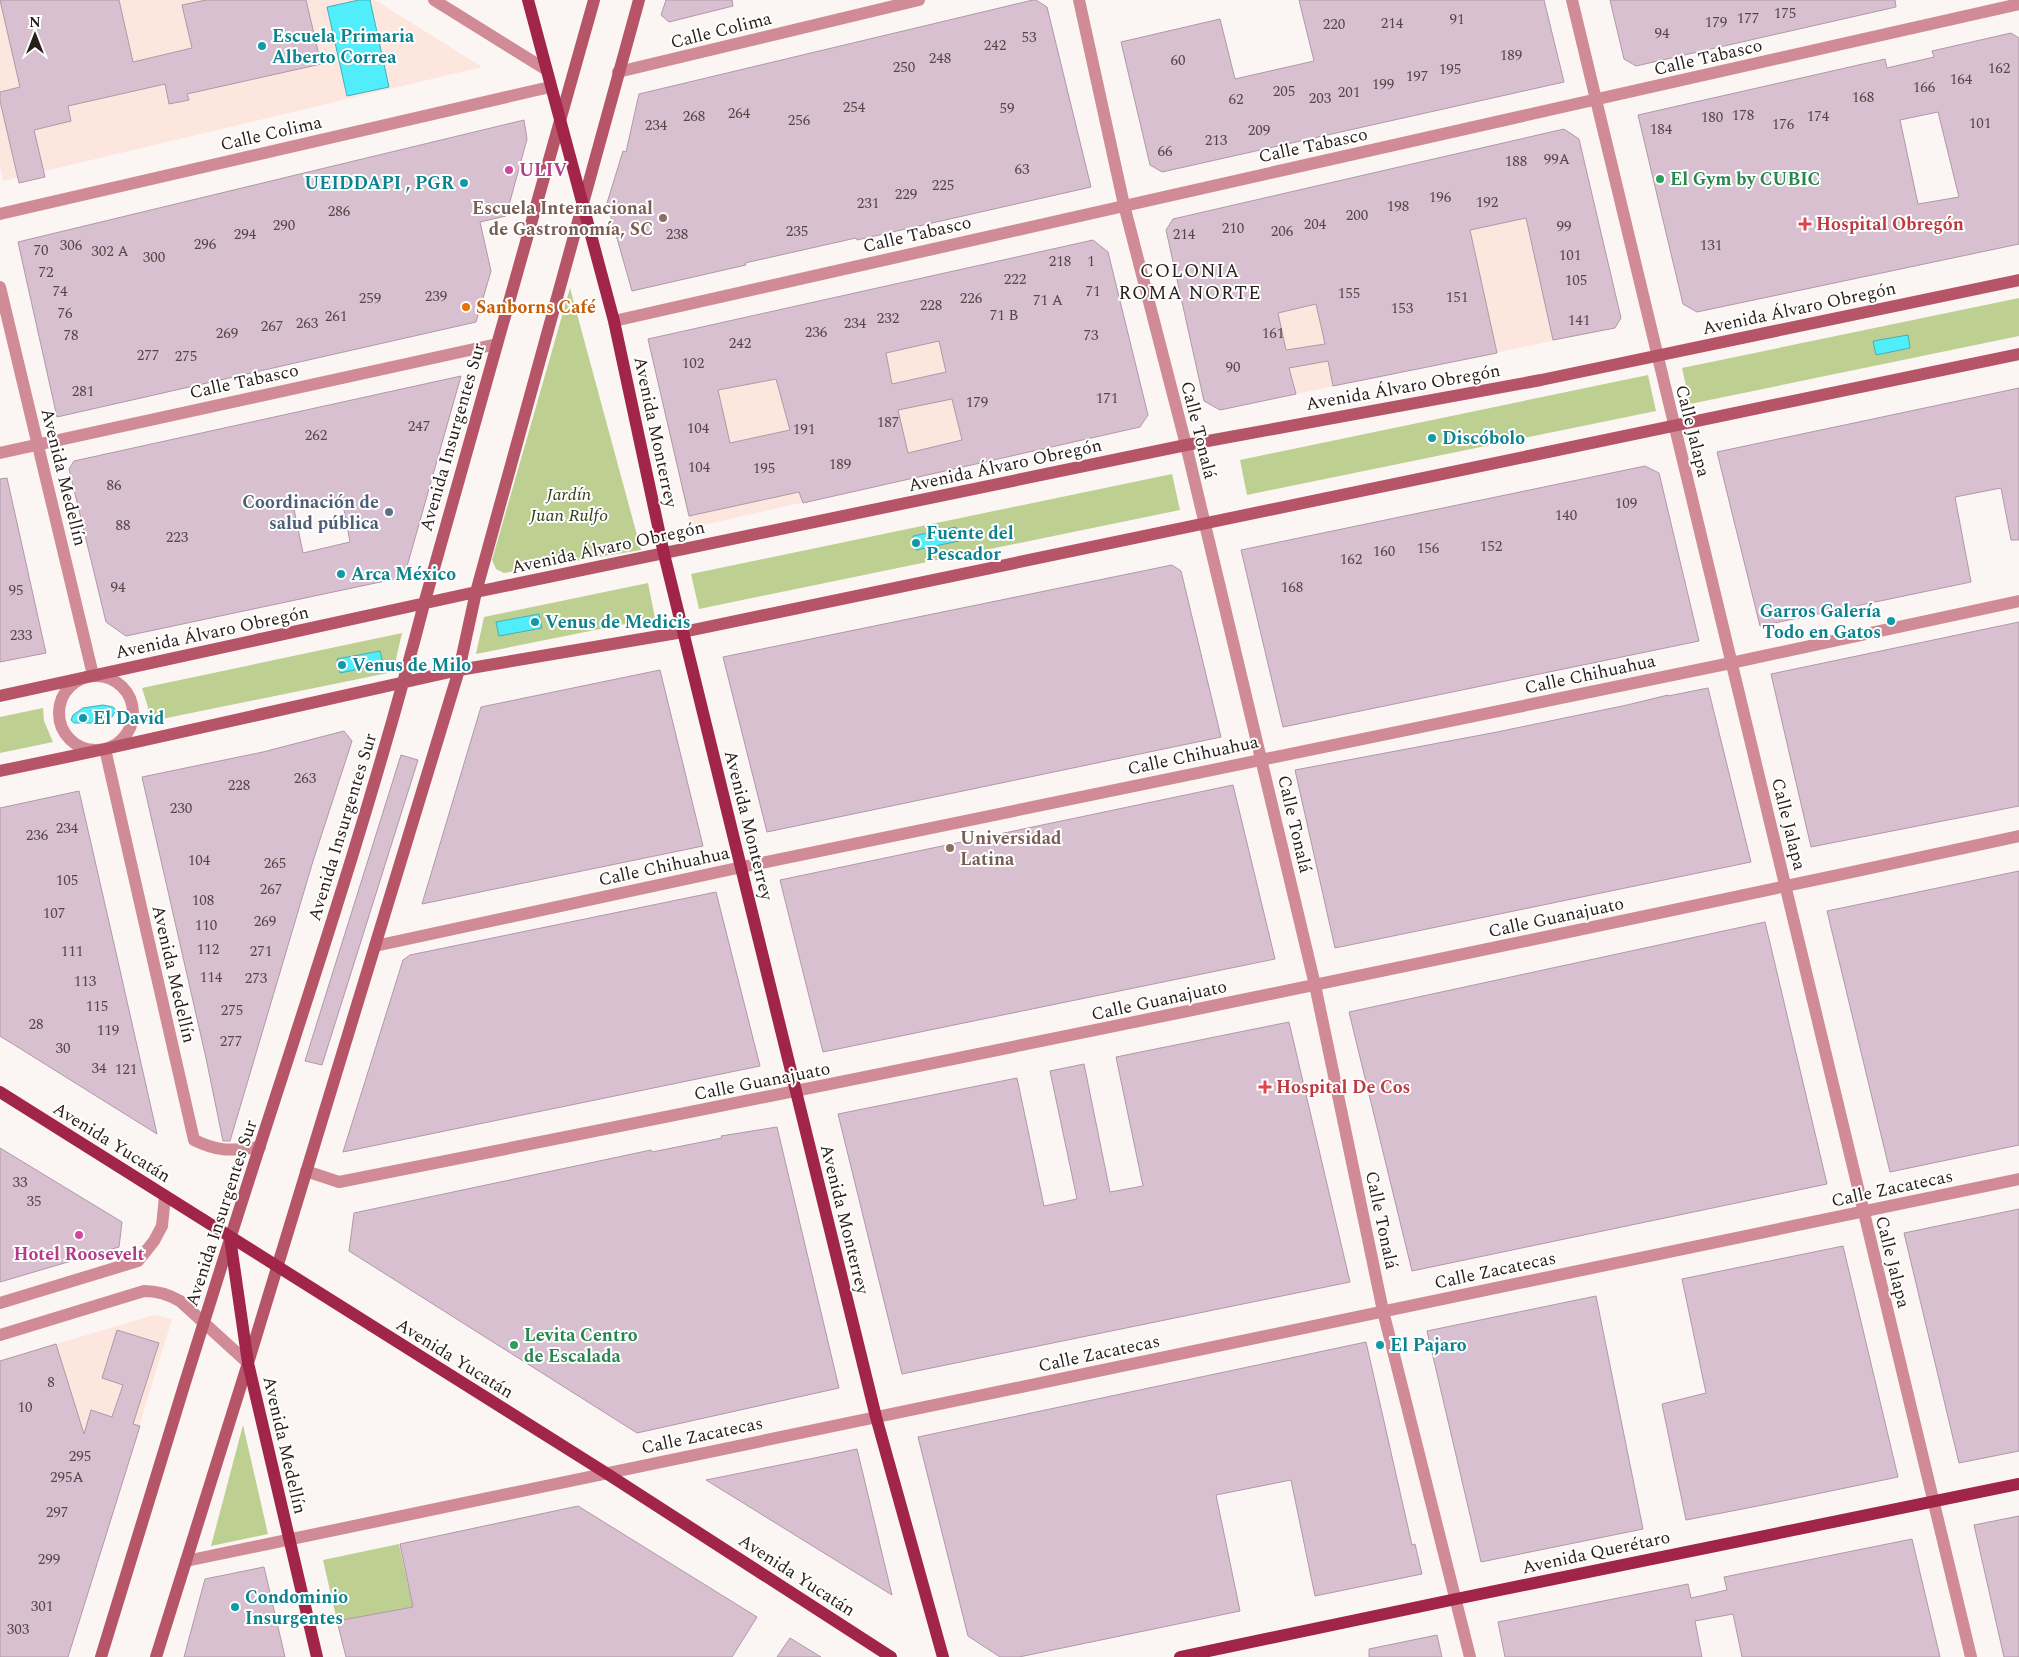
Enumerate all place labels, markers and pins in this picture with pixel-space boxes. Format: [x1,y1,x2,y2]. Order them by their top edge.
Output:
place label: Escuela Primaria Alberto Correa [272,23,415,71]
marker: Escuela Primaria Alberto Correa [256,40,268,52]
place label: ULIV [519,157,567,184]
marker: ULIV [503,164,515,176]
place label: El Gym by CUBIC [1670,166,1820,193]
place label: UEIDDAPI , PGR [304,170,455,197]
marker: El Gym by CUBIC [1654,173,1666,185]
marker: UEIDDAPI , PGR [458,177,470,189]
place label: Escuela Internacional de Gastronomía, SC [472,195,653,243]
place label: Hospital Obregón [1816,211,1964,238]
marker: Escuela Internacional de Gastronomía, SC [657,212,669,224]
marker: Hospital Obregón [1798,217,1812,231]
place label: Sanborns Café [476,294,596,321]
marker: Sanborns Café [460,301,472,313]
place label: Discóbolo [1442,425,1525,452]
marker: Discóbolo [1426,432,1438,444]
place label: Coordinación de salud pública [242,489,380,537]
marker: Coordinación de salud pública [383,506,395,518]
place label: Fuente del Pescador [926,520,1014,568]
marker: Fuente del Pescador [910,537,922,549]
place label: Arca México [351,561,456,588]
marker: Arca México [335,568,347,580]
place label: Garros Galería Todo en Gatos [1760,598,1882,646]
place label: Venus de Medicis [545,609,691,636]
marker: Garros Galería Todo en Gatos [1885,615,1897,627]
marker: Venus de Medicis [529,616,541,628]
place label: Venus de Milo [352,652,471,679]
marker: Venus de Milo [336,659,348,671]
place label: El David [93,705,165,732]
marker: El David [77,712,89,724]
place label: Universidad Latina [960,825,1062,873]
marker: Universidad Latina [944,842,956,854]
place label: Hospital De Cos [1276,1074,1410,1101]
marker: Hospital De Cos [1258,1080,1272,1094]
marker: Hotel Roosevelt [73,1229,85,1241]
place label: Hotel Roosevelt [13,1241,145,1268]
place label: Levita Centro de Escalada [524,1322,638,1370]
place label: El Pajaro [1390,1332,1467,1359]
marker: Levita Centro de Escalada [508,1339,520,1351]
marker: El Pajaro [1374,1339,1386,1351]
place label: Condominio Insurgentes [245,1584,348,1632]
marker: Condominio Insurgentes [229,1601,241,1613]

